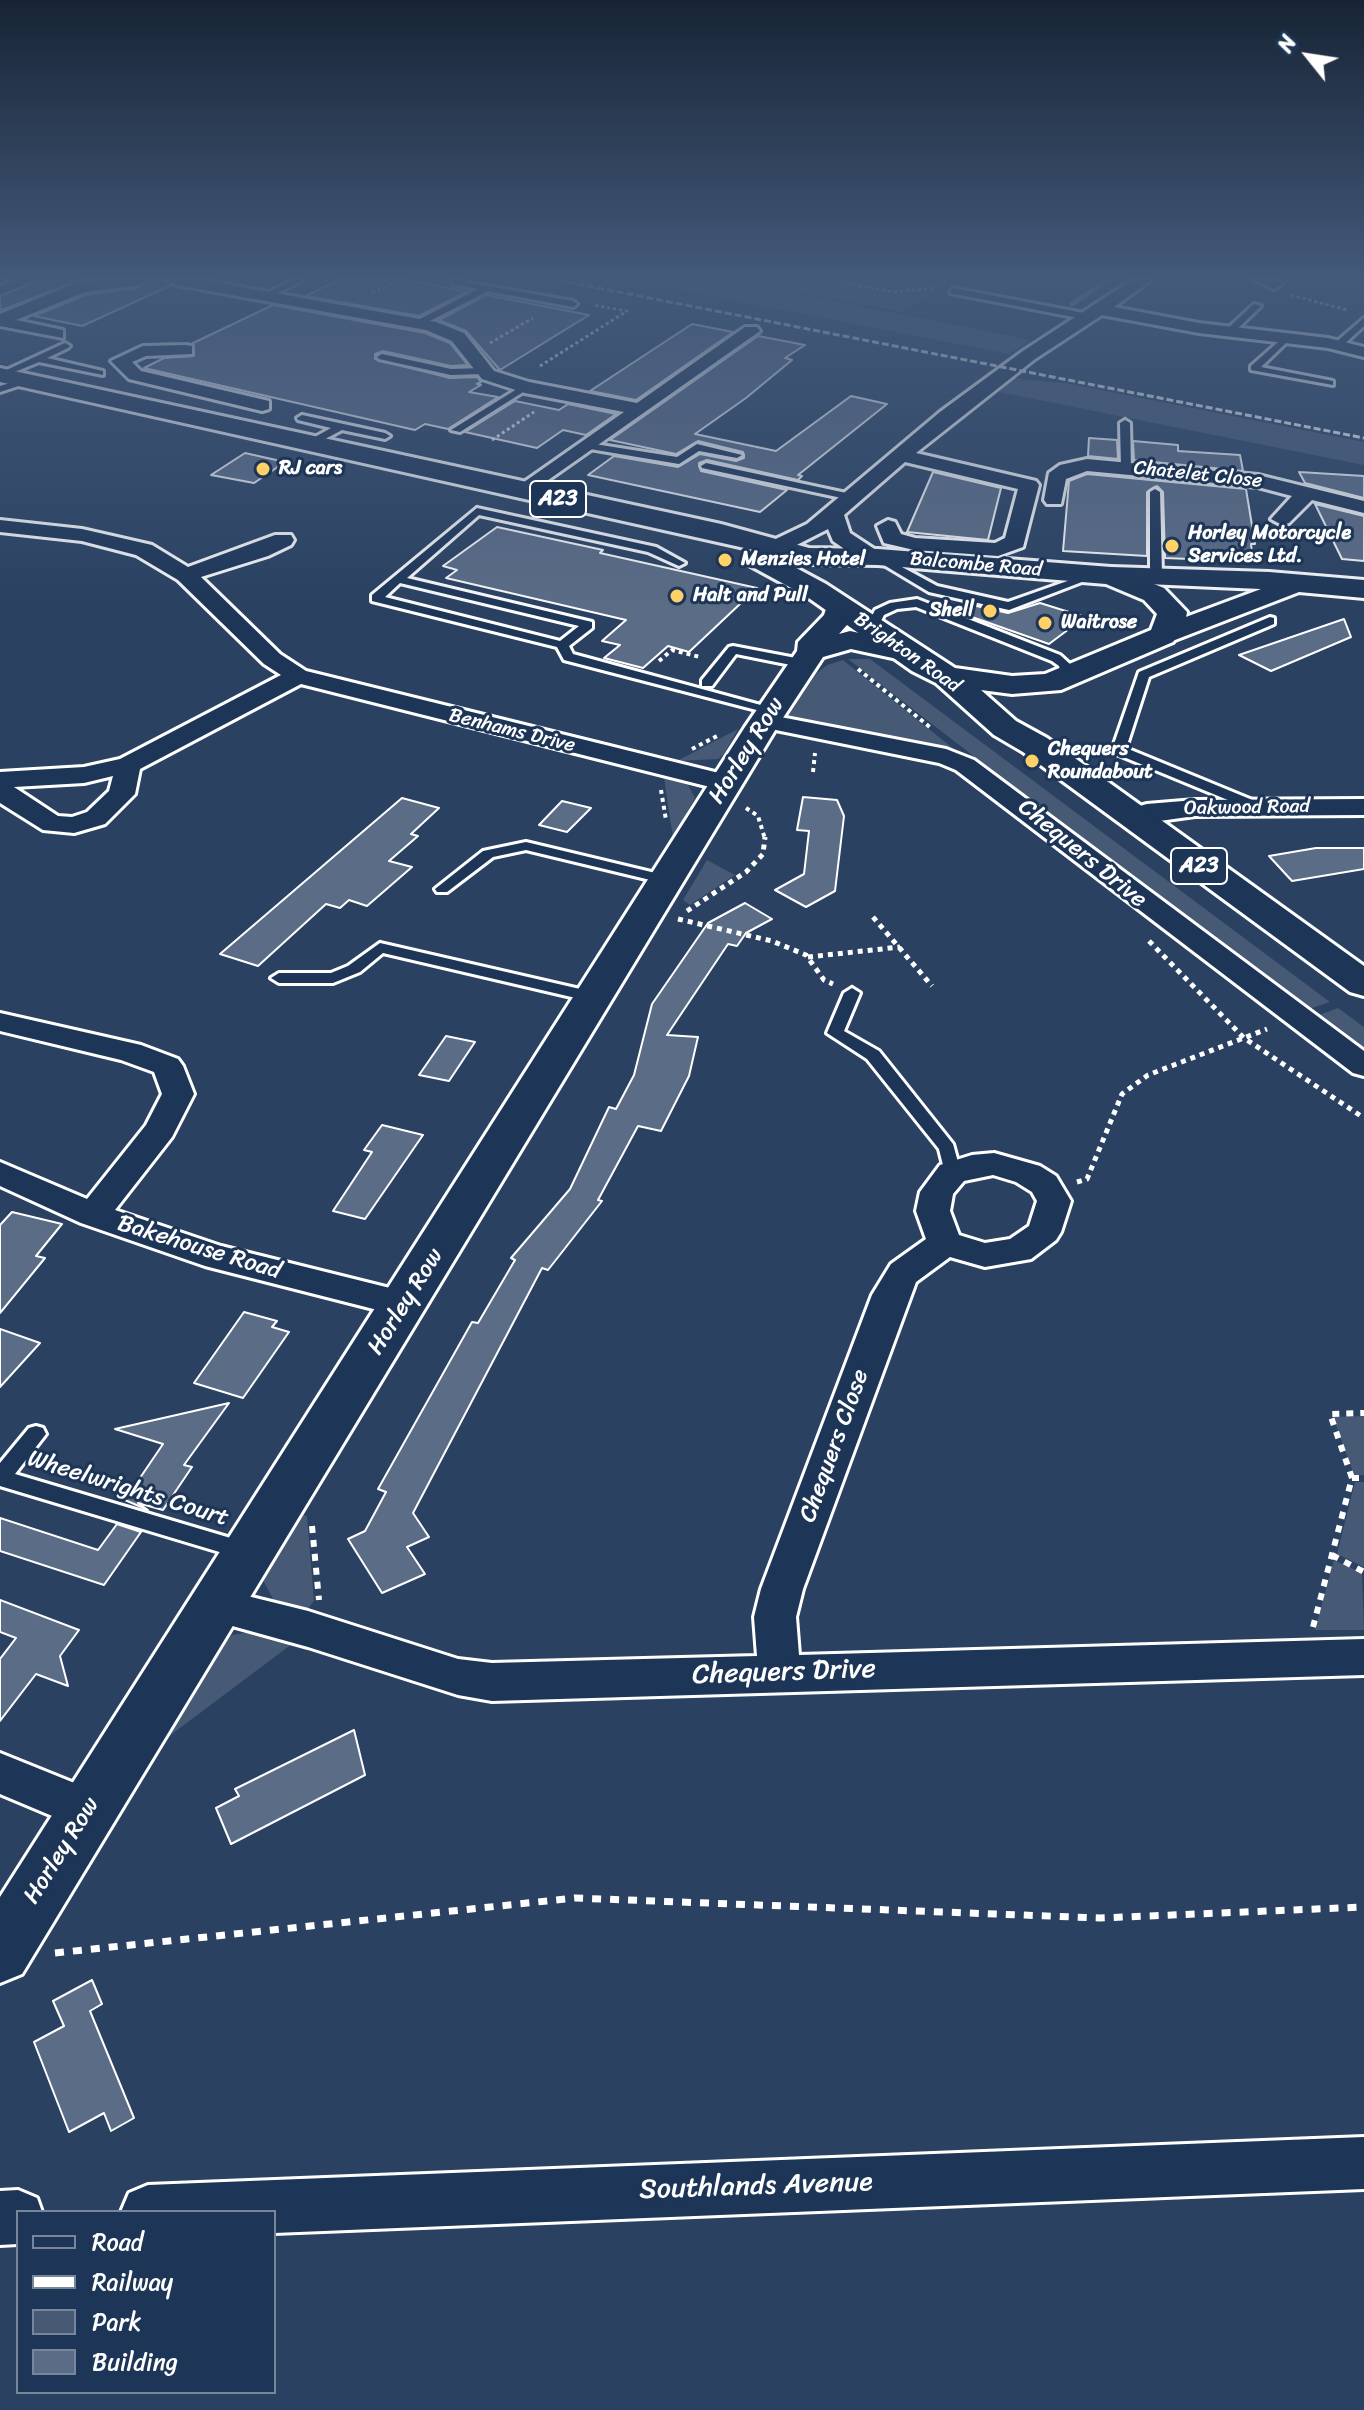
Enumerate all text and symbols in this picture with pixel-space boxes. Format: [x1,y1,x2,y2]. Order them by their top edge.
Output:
north arrow [1268,16,1348,96]
text: N [1266,27,1307,60]
street label: Chatelet Close [1133,456,1263,494]
place label: RJ cars [279,457,342,481]
marker: RJ cars [254,460,272,478]
road number: A23 [530,481,586,517]
place label: Horley Motorcycle Services Ltd. [1188,522,1351,569]
marker: Horley Motorcycle Services Ltd. [1163,537,1181,555]
street label: Balcombe Road [909,547,1043,583]
place label: Menzies Hotel [741,548,865,572]
marker: Menzies Hotel [716,551,734,569]
place label: Halt and Pull [693,584,808,608]
marker: Halt and Pull [668,587,686,605]
place label: Shell [929,599,974,623]
marker: Shell [981,602,999,620]
street label: Brighton Road [849,607,965,699]
place label: Waitrose [1061,611,1137,635]
marker: Waitrose [1036,614,1054,632]
street label: Horley Row [703,692,791,810]
street label: Benhams Drive [446,704,578,758]
place label: Chequers Roundabout [1048,738,1153,785]
marker: Chequers Roundabout [1023,752,1041,770]
street label: Chequers Drive [1012,793,1152,915]
street label: Oakwood Road [1184,795,1310,821]
road number: A23 [1171,848,1227,884]
street label: Bakehouse Road [114,1209,284,1287]
street label: Horley Row [362,1243,450,1361]
street label: Chequers Close [794,1366,876,1526]
street label: Wheelwrights Court [24,1445,232,1533]
street label: Chequers Drive [692,1653,876,1693]
street label: Horley Row [18,1792,106,1910]
street label: Southlands Avenue [639,2166,873,2208]
legend [16,2210,276,2394]
text: Road [92,2221,143,2263]
text: Railway [92,2261,173,2303]
text: Park [92,2301,141,2343]
text: Building [92,2341,178,2383]

